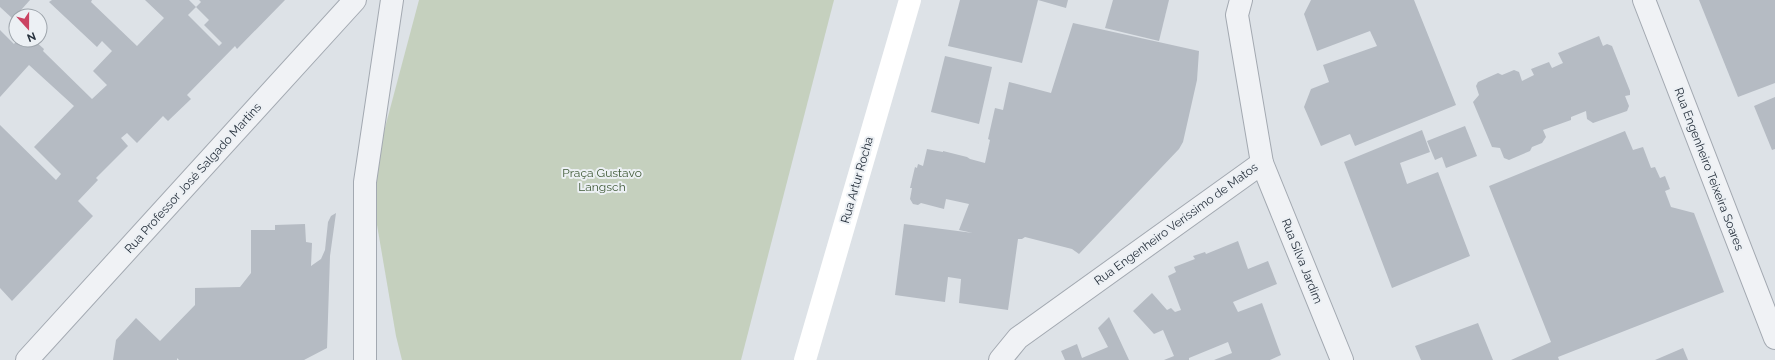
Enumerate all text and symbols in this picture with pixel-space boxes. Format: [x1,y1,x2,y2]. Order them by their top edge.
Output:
north arrow [8,8,48,48]
text: N [25,29,38,44]
street label: Rua Engenheiro Teixeira Soares [1671,86,1747,253]
street label: Rua Professor José Salgado Martins [122,100,264,256]
street label: Rua Artur Rocha [838,135,876,225]
street label: Rua Engenheiro Veríssimo de Matos [1092,160,1261,288]
park label: Praça Gustavo Langsch [562,166,642,194]
street label: Rua Silva Jardim [1279,217,1325,305]

